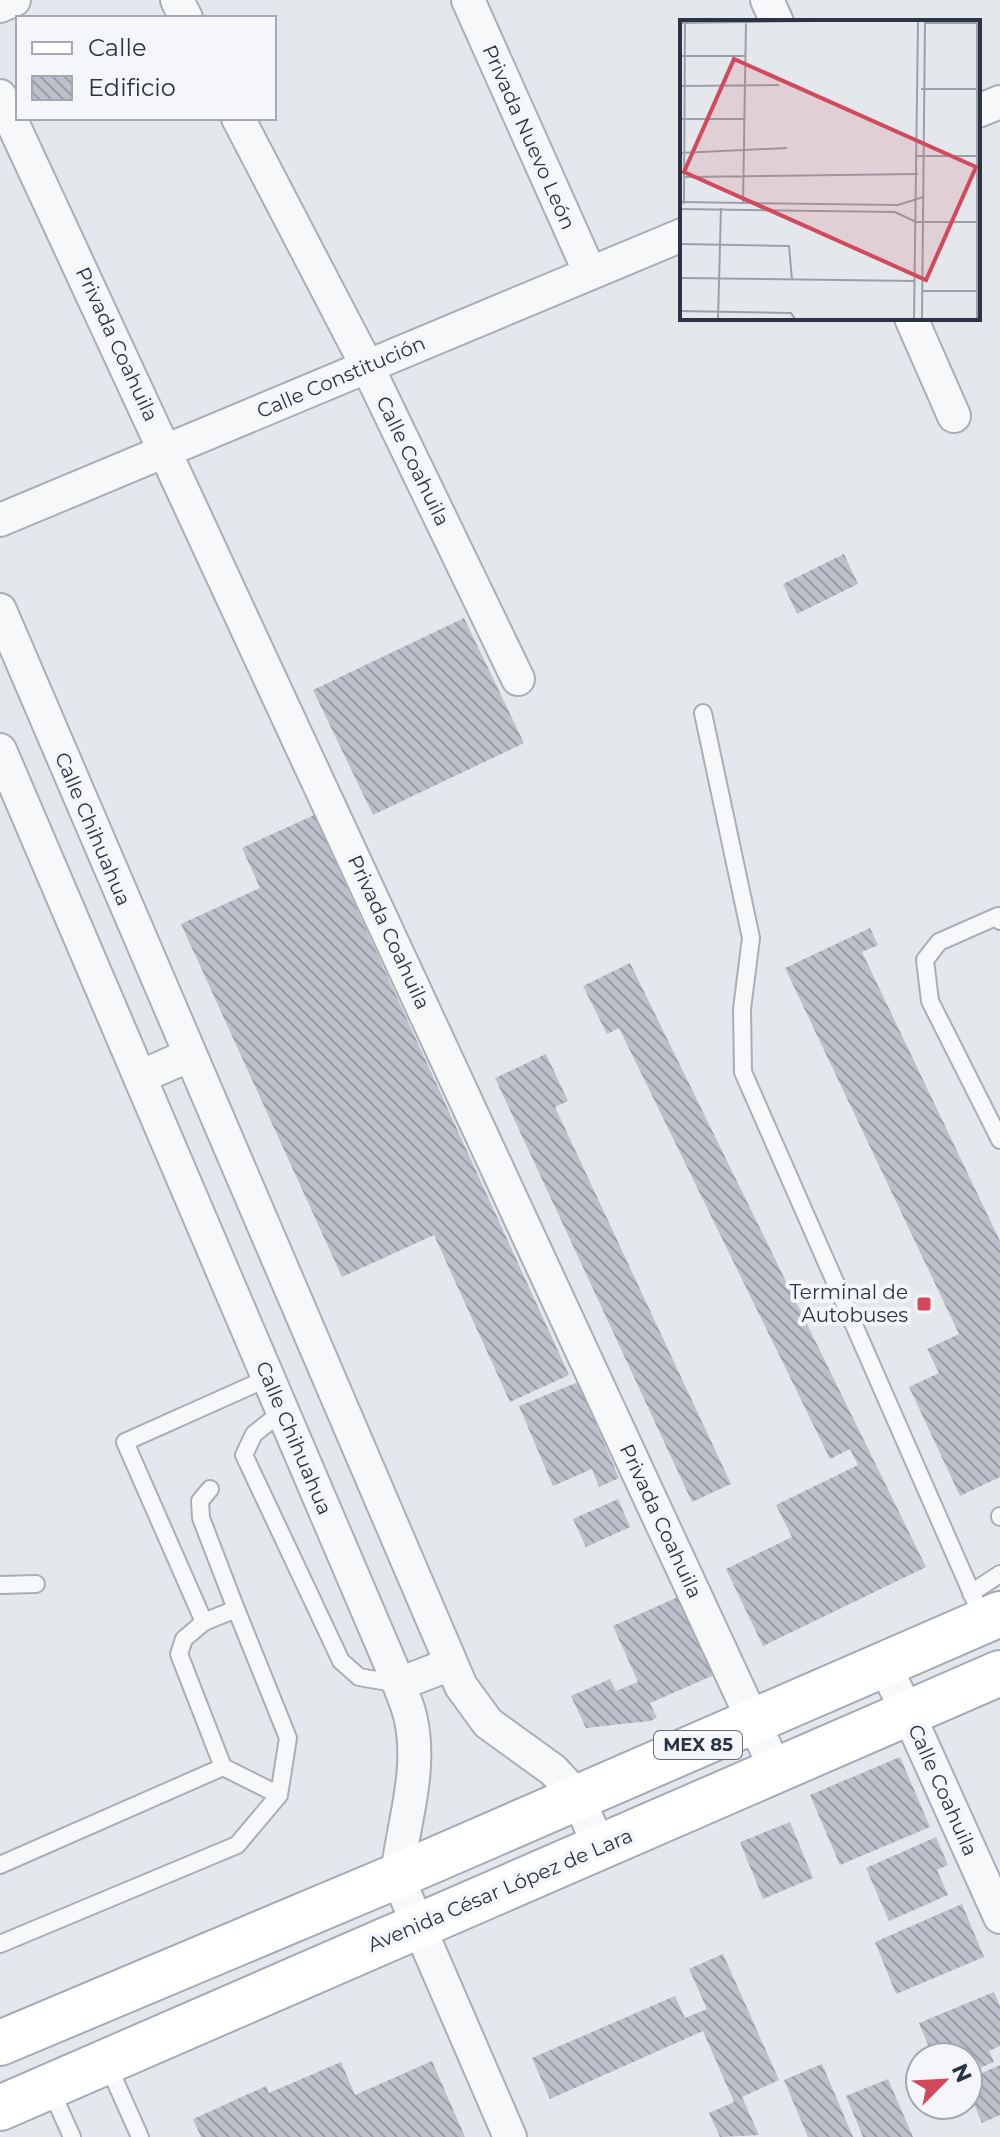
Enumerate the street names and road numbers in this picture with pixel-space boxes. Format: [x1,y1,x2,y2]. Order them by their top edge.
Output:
street label: Privada Nuevo León [477,41,581,233]
street label: Privada Coahuila [71,263,163,425]
street label: Calle Constitución [253,331,429,423]
street label: Calle Coahuila [371,392,455,530]
street label: Calle Chihuahua [50,749,136,909]
street label: Privada Coahuila [343,851,435,1013]
street label: Calle Chihuahua [251,1358,337,1518]
street label: Privada Coahuila [615,1440,707,1602]
street label: Calle Coahuila [903,1721,983,1859]
road number: MEX 85 [654,1731,742,1759]
street label: Avenida César López de Lara [364,1823,636,1957]

